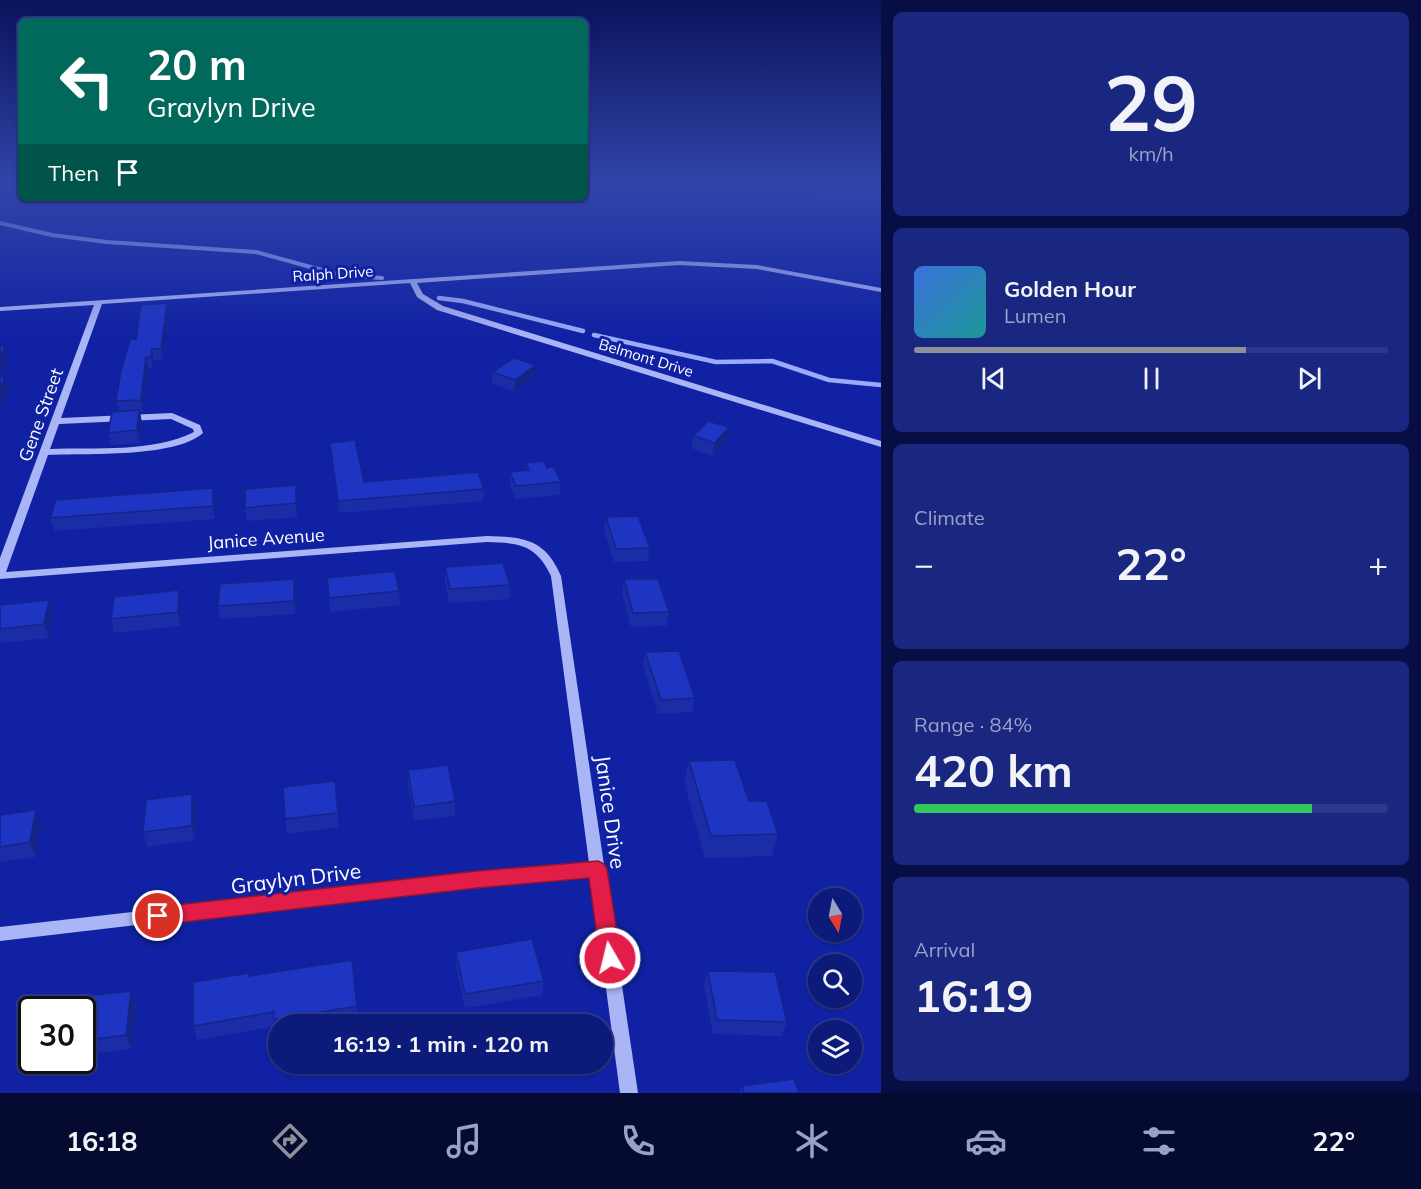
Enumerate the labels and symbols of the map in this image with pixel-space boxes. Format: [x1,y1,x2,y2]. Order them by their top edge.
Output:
street label: Ralph Drive [292,261,374,286]
street label: Belmont Drive [597,334,696,381]
street label: Gene Street [13,365,68,465]
street label: Janice Avenue [207,523,325,554]
street label: Janice Drive [590,753,632,870]
street label: Graylyn Drive [229,857,363,899]
north arrow [808,888,862,942]
pin [132,890,183,941]
position arrow [578,926,642,990]
speed limit sign: 30 [18,996,96,1074]

